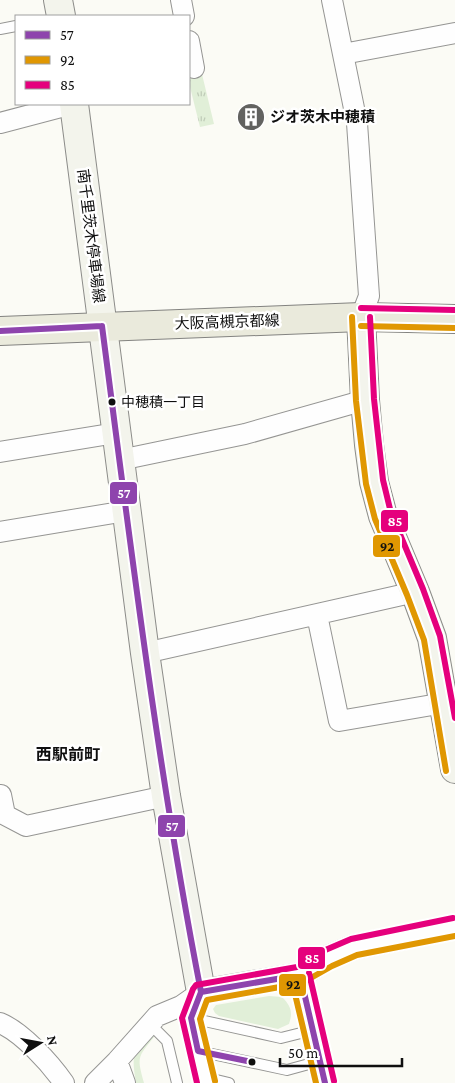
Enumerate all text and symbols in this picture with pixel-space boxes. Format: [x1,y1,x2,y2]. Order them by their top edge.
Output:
legend [15,15,190,105]
text: 57 [60,27,74,43]
text: 92 [60,52,75,68]
text: 85 [60,77,75,93]
building icon: ジオ茨木中穂積 [236,102,266,132]
place label: ジオ茨木中穂積 [270,109,375,125]
street label: 南千里茨木停車場線 [75,168,107,304]
street label: 大阪高槻京都線 [174,312,280,332]
place label: 中穂積一丁目 [121,394,205,410]
marker: 中穂積一丁目 [107,397,117,407]
line badge: 57 [109,481,138,505]
text: 57 [117,485,131,501]
line badge: 85 [380,509,409,533]
text: 85 [388,513,403,529]
line badge: 92 [372,534,401,558]
text: 92 [380,538,394,554]
district label: 西駅前町 [36,746,100,763]
line badge: 57 [157,814,186,838]
text: 57 [165,818,179,834]
line badge: 85 [297,946,326,970]
text: 85 [305,950,320,966]
line badge: 92 [278,973,307,997]
text: 92 [286,976,300,992]
north arrow [15,1018,65,1068]
text: N [44,1034,62,1047]
scale bar [280,1036,402,1068]
text: 50 m [288,1045,318,1061]
unlabelled marker [247,1057,257,1067]

